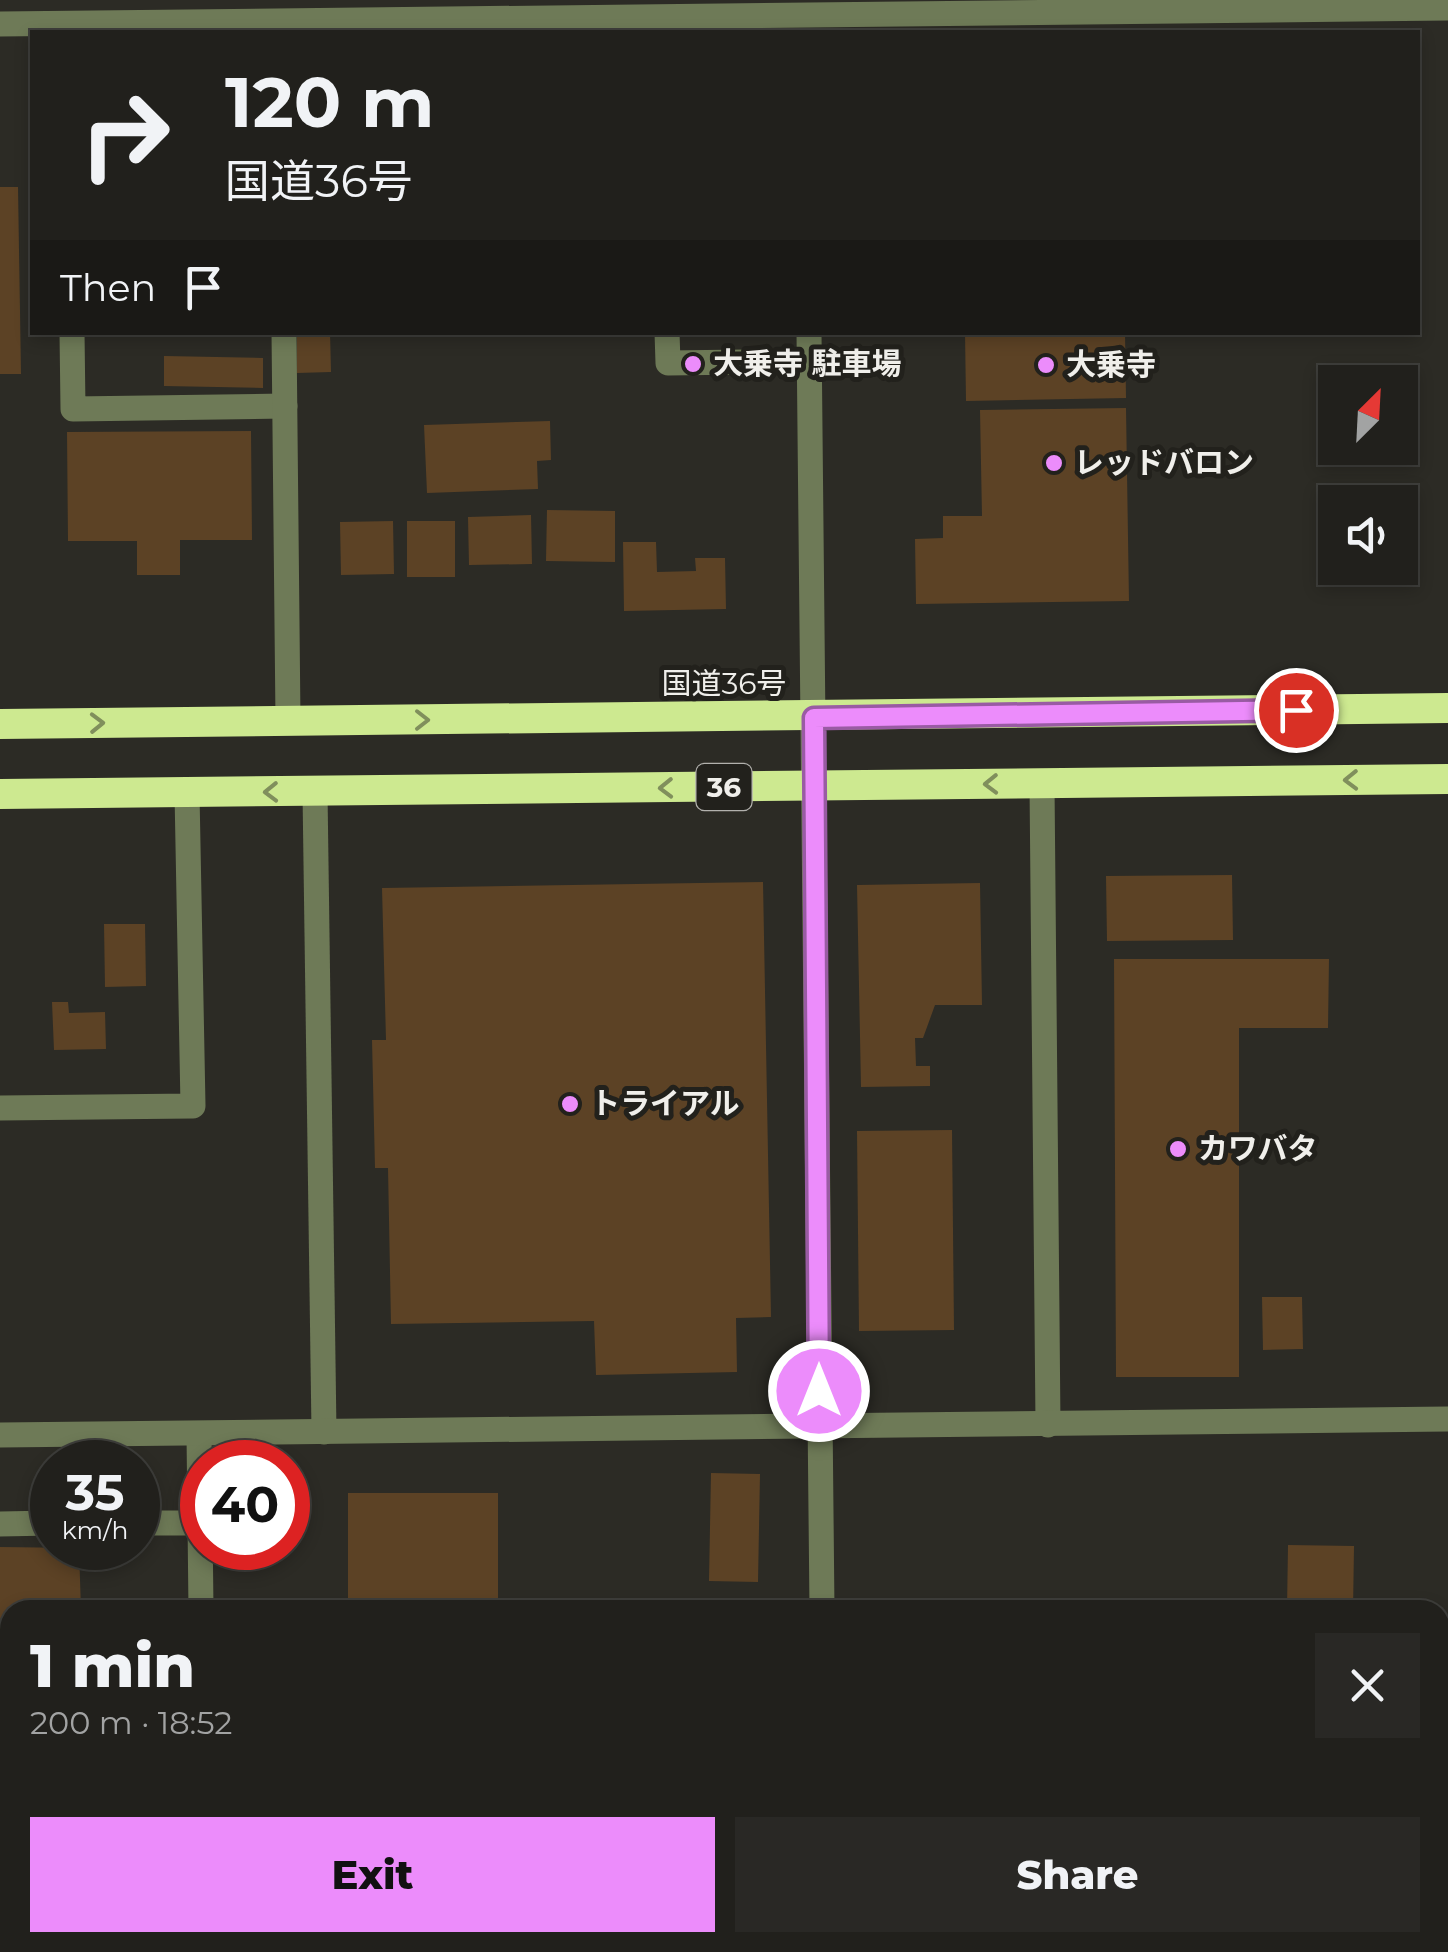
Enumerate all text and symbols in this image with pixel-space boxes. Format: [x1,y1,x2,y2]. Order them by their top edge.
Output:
text: 120 m [225,59,435,145]
icon: right [60,70,190,200]
text: 国道36号 [225,153,413,208]
icon: arrive [176,260,231,315]
text: Then [60,264,156,311]
place label: 大乗寺 駐車場 [713,345,902,382]
place label: 大乗寺 [1066,346,1156,383]
marker: 大乗寺 駐車場 [682,353,704,375]
marker: 大乗寺 [1035,354,1057,376]
north arrow [1318,365,1418,465]
map controls [1318,365,1418,585]
place label: レッドバロン [1074,444,1254,481]
marker: レッドバロン [1043,452,1065,474]
button: sound [1318,485,1418,585]
street label: 国道36号 [661,665,787,702]
pin [1254,668,1339,753]
icon: arrive [1269,683,1324,738]
one-way arrow [416,709,431,731]
one-way arrow [90,712,106,734]
road number: 36 [696,764,752,810]
one-way arrow [1342,769,1358,791]
one-way arrow [982,773,998,795]
one-way arrow [657,777,672,799]
one-way arrow [262,782,278,803]
place label: トライアル [590,1085,740,1122]
marker: トライアル [559,1093,581,1115]
place label: カワバタ [1198,1130,1317,1167]
marker: カワバタ [1167,1138,1189,1160]
position arrow [767,1339,871,1443]
speed limit sign: 40 [180,1440,310,1570]
text: 35 [66,1462,124,1523]
text: km/h [62,1515,128,1545]
text: 1 min [30,1629,195,1702]
button: close [1315,1633,1420,1738]
text: 200 m · 18:52 [30,1703,233,1742]
button: Exit [30,1817,715,1932]
button: Share [735,1817,1420,1932]

